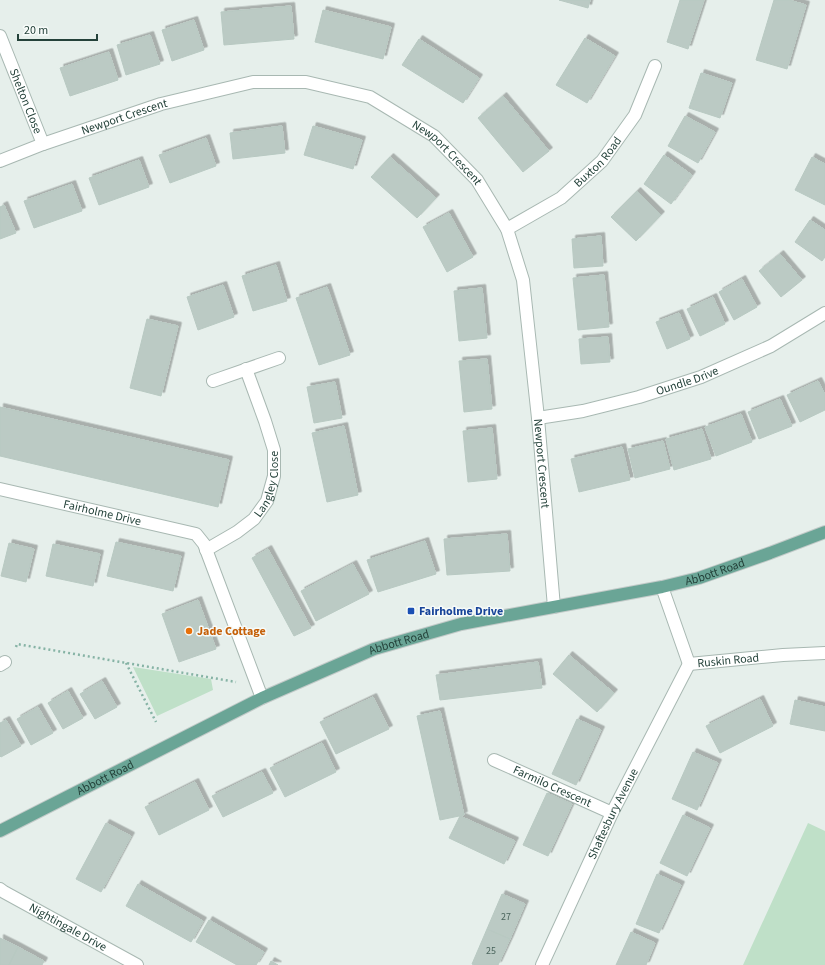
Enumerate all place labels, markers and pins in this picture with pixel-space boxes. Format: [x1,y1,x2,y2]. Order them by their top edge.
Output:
place label: Fairholme Drive [419,603,503,620]
marker: Fairholme Drive [406,606,416,616]
place label: Jade Cottage [197,623,266,640]
marker: Jade Cottage [184,626,194,636]

